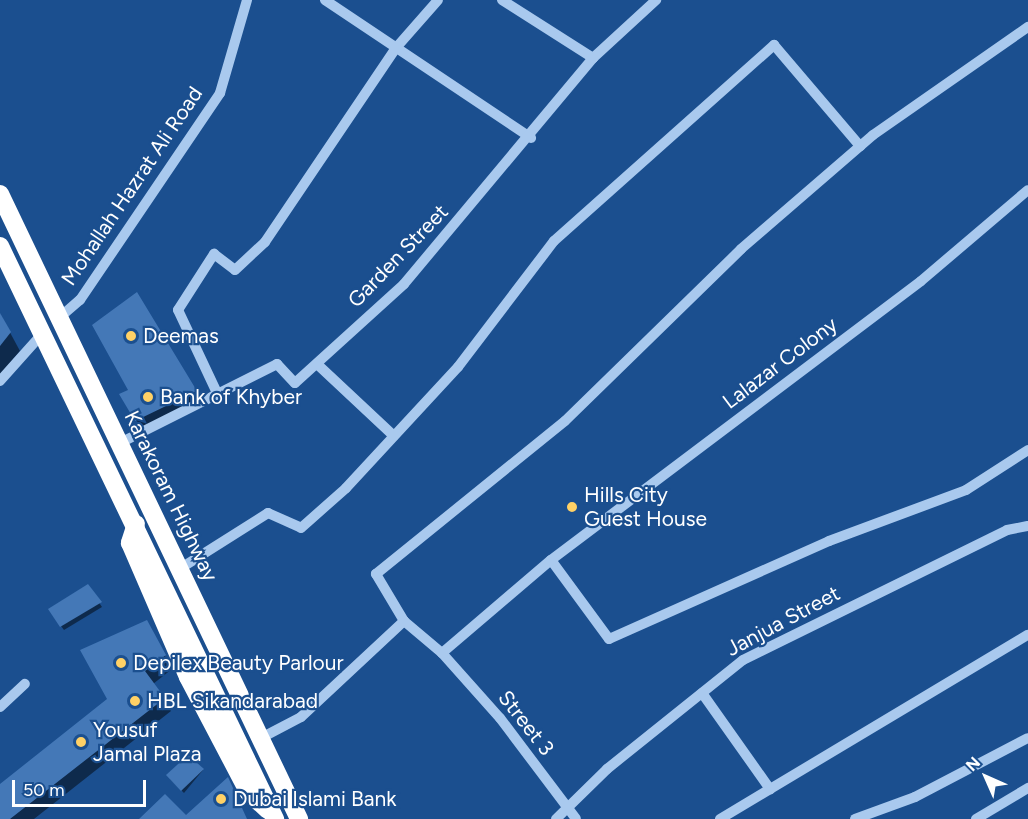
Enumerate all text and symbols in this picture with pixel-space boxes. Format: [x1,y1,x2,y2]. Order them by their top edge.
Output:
street label: Mohallah Hazrat Ali Road [56,82,208,290]
street label: Garden Street [343,199,453,313]
street label: Lalazar Colony [718,312,842,414]
place label: Deemas [143,323,219,349]
marker: Deemas [124,329,138,343]
place label: Bank of Khyber [160,384,302,410]
marker: Bank of Khyber [141,390,155,404]
street label: Karakoram Highway [119,407,223,585]
place label: Hills City Guest House [584,482,707,532]
marker: Hills City Guest House [565,500,579,514]
street label: Janjua Street [722,580,844,662]
place label: Depilex Beauty Parlour [133,650,344,676]
marker: Depilex Beauty Parlour [114,656,128,670]
street label: Street 3 [493,686,559,760]
place label: HBL Sikandarabad [147,688,318,714]
marker: HBL Sikandarabad [128,694,142,708]
place label: Yousuf Jamal Plaza [93,717,201,767]
marker: Yousuf Jamal Plaza [74,735,88,749]
north arrow [956,747,1016,807]
text: N [962,753,984,775]
scale bar [15,768,148,806]
text: 50 m [23,779,65,801]
place label: Dubai Islami Bank [233,786,396,812]
marker: Dubai Islami Bank [214,792,228,806]

